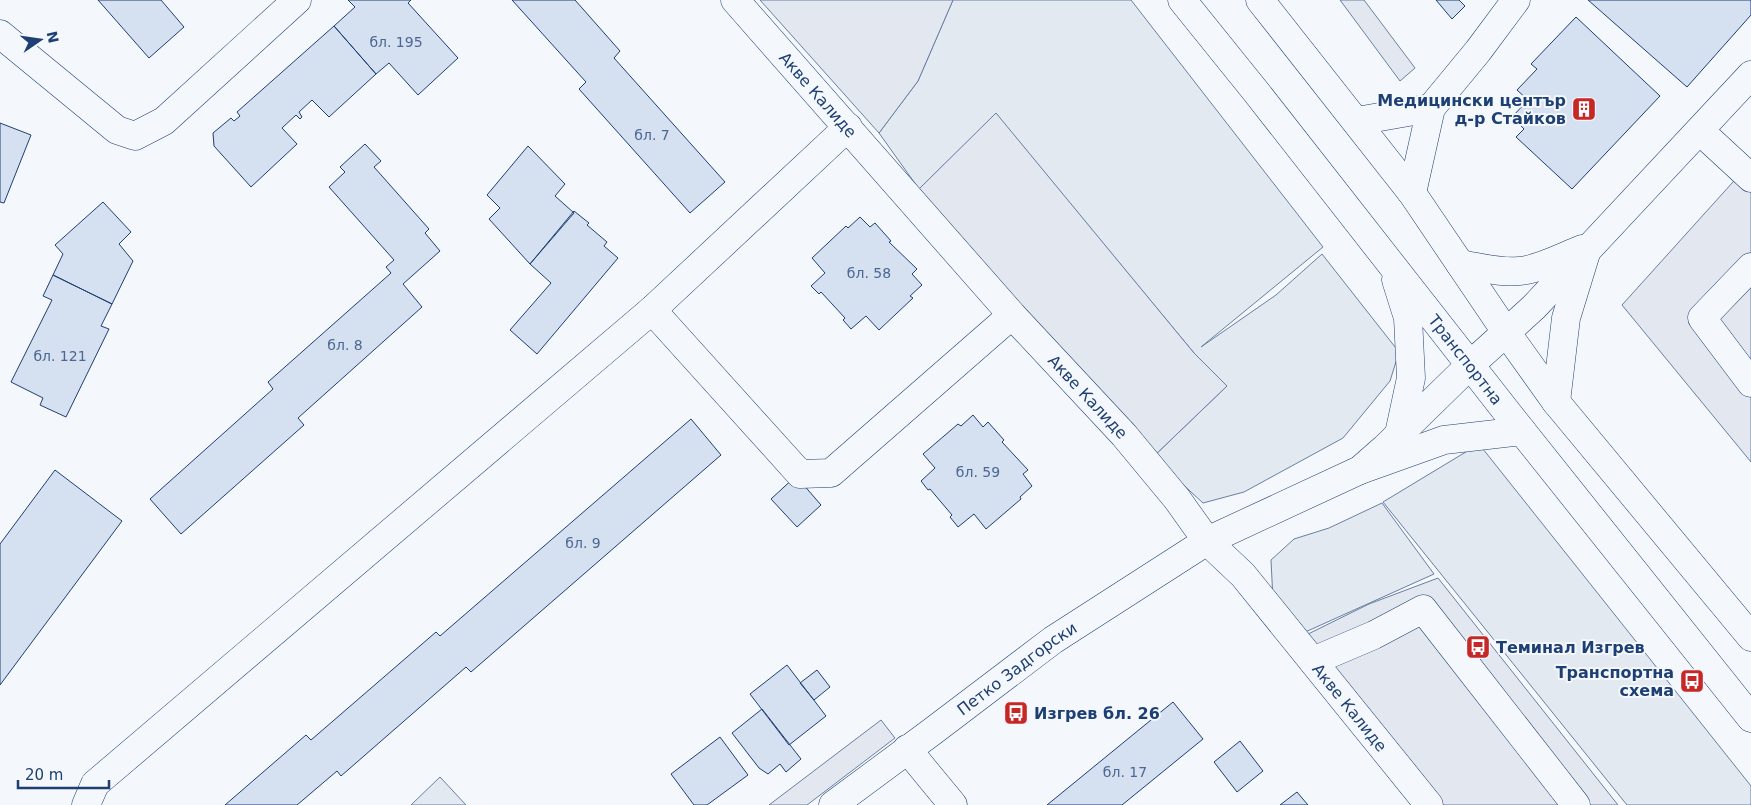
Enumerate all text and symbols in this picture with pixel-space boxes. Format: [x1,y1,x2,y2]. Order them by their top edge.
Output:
north arrow [15,15,65,65]
text: N [44,30,62,45]
house number: бл. 195 [369,34,423,50]
street label: Акве Калиде [775,48,861,142]
place label: Медицински център д-р Стайков [1377,91,1566,128]
building icon: Медицински център д-р Стайков [1571,96,1597,122]
house number: бл. 7 [634,127,670,143]
house number: бл. 58 [847,265,891,281]
street label: Транспортна [1424,310,1506,409]
house number: бл. 8 [327,337,363,353]
house number: бл. 121 [33,348,87,364]
street label: Акве Калиде [1044,351,1131,443]
house number: бл. 59 [956,464,1000,480]
house number: бл. 9 [565,535,601,551]
street label: Петко Задгорски [953,618,1080,719]
bus stop icon: Теминал Изгрев [1465,634,1491,660]
place label: Теминал Изгрев [1496,638,1645,657]
street label: Акве Калиде [1308,660,1391,755]
place label: Транспортна схема [1556,663,1674,700]
bus stop icon: Транспортна схема [1679,668,1705,694]
bus stop icon: Изгрев бл. 26 [1003,700,1029,726]
place label: Изгрев бл. 26 [1034,704,1160,723]
scale bar [18,758,109,790]
house number: бл. 17 [1103,764,1147,780]
text: 20 m [25,766,63,784]

